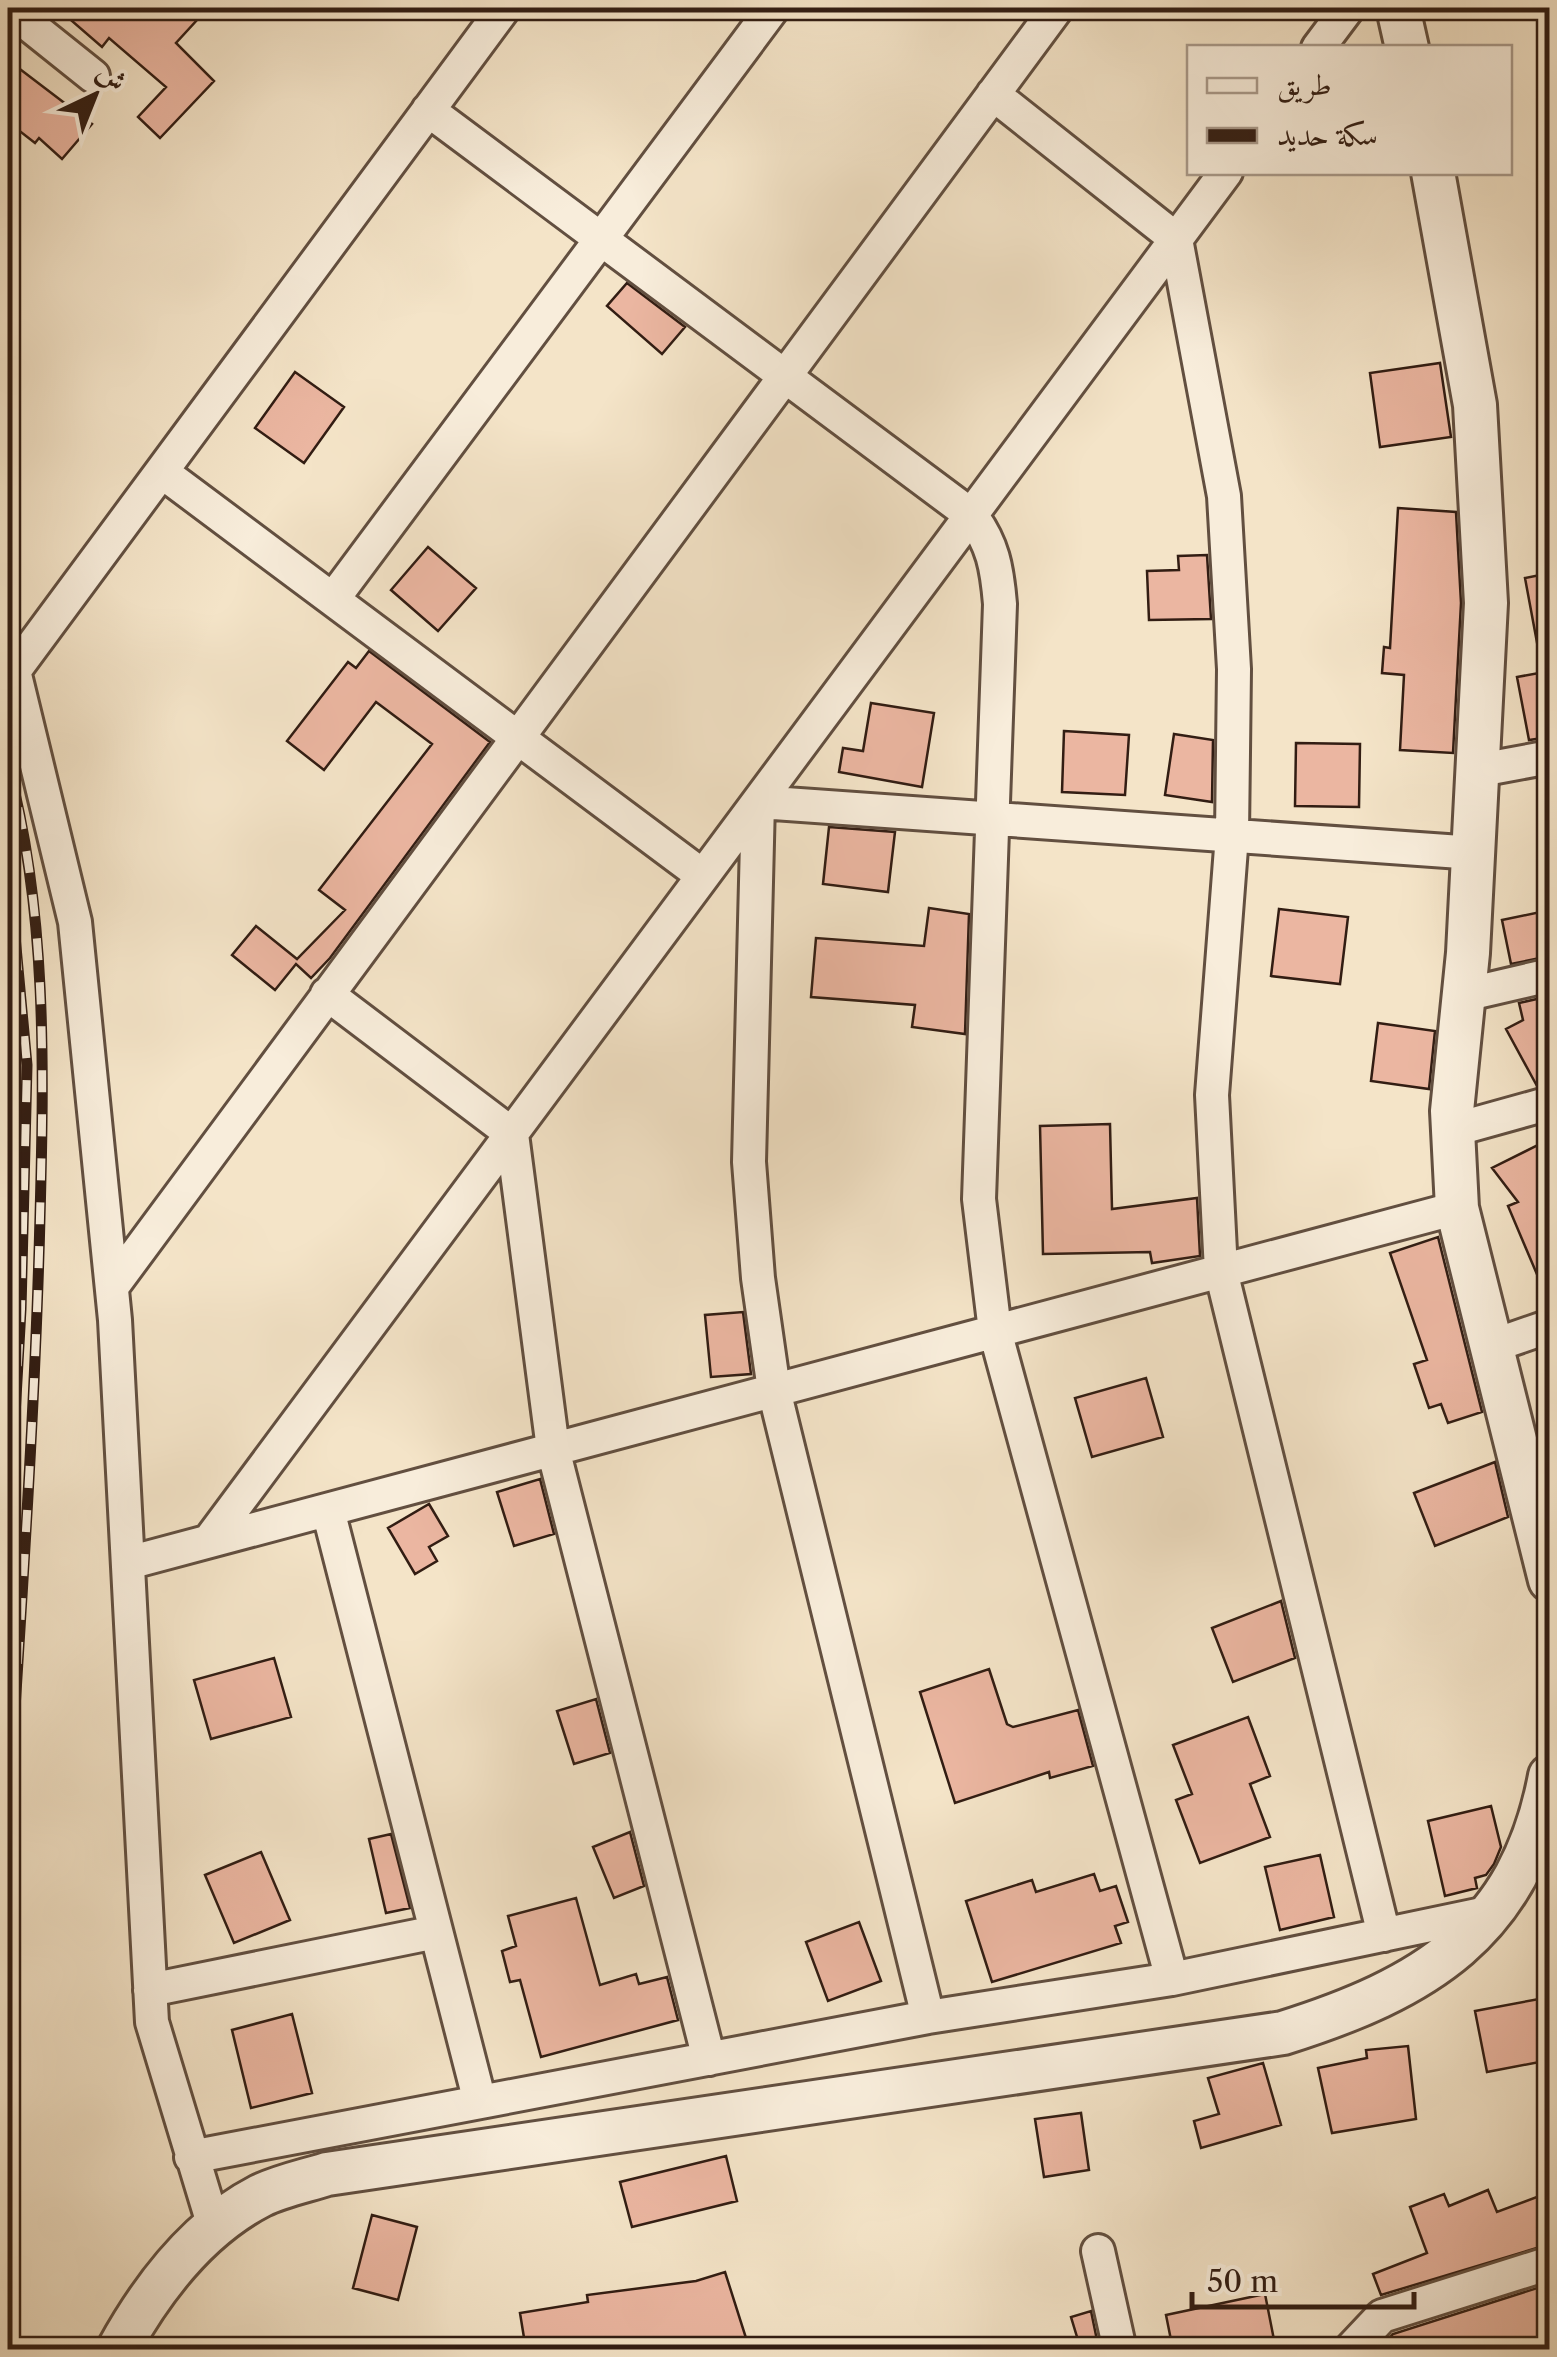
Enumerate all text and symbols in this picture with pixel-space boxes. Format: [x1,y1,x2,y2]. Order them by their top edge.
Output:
north arrow [45,45,145,145]
legend [1187,45,1512,175]
text: ش [90,55,134,99]
text: طريق [1277,66,1332,104]
text: سكة حديد [1277,116,1378,153]
scale bar [1192,2247,1414,2309]
text: 50 m [1207,2263,1278,2300]

